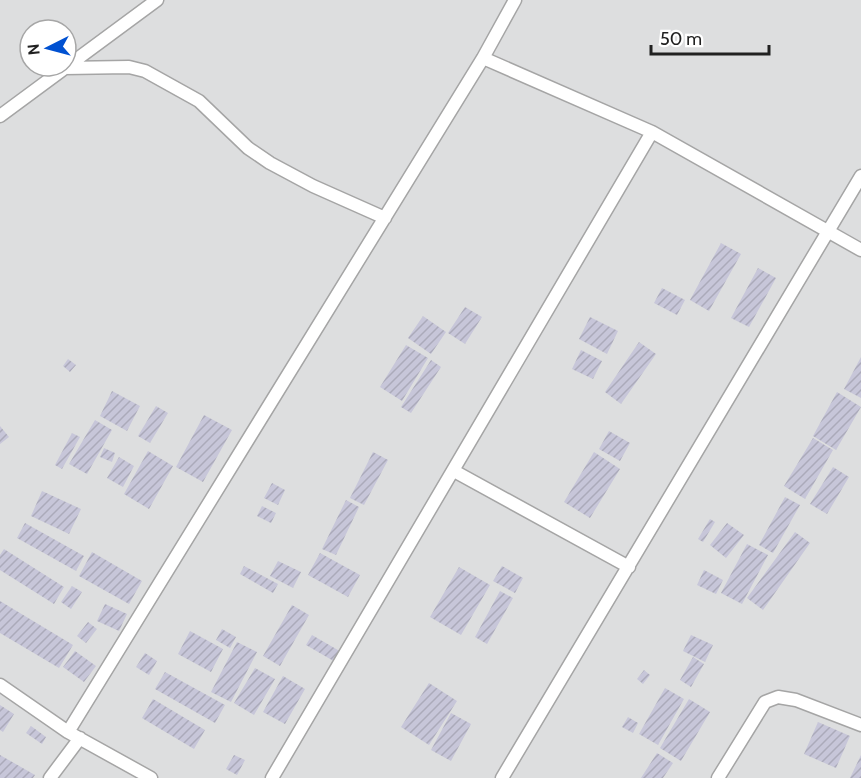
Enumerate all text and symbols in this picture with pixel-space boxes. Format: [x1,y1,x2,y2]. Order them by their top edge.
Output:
north arrow [18,18,78,78]
scale bar [651,18,770,56]
text: 50 m [660,28,702,50]
text: N [24,43,44,56]

